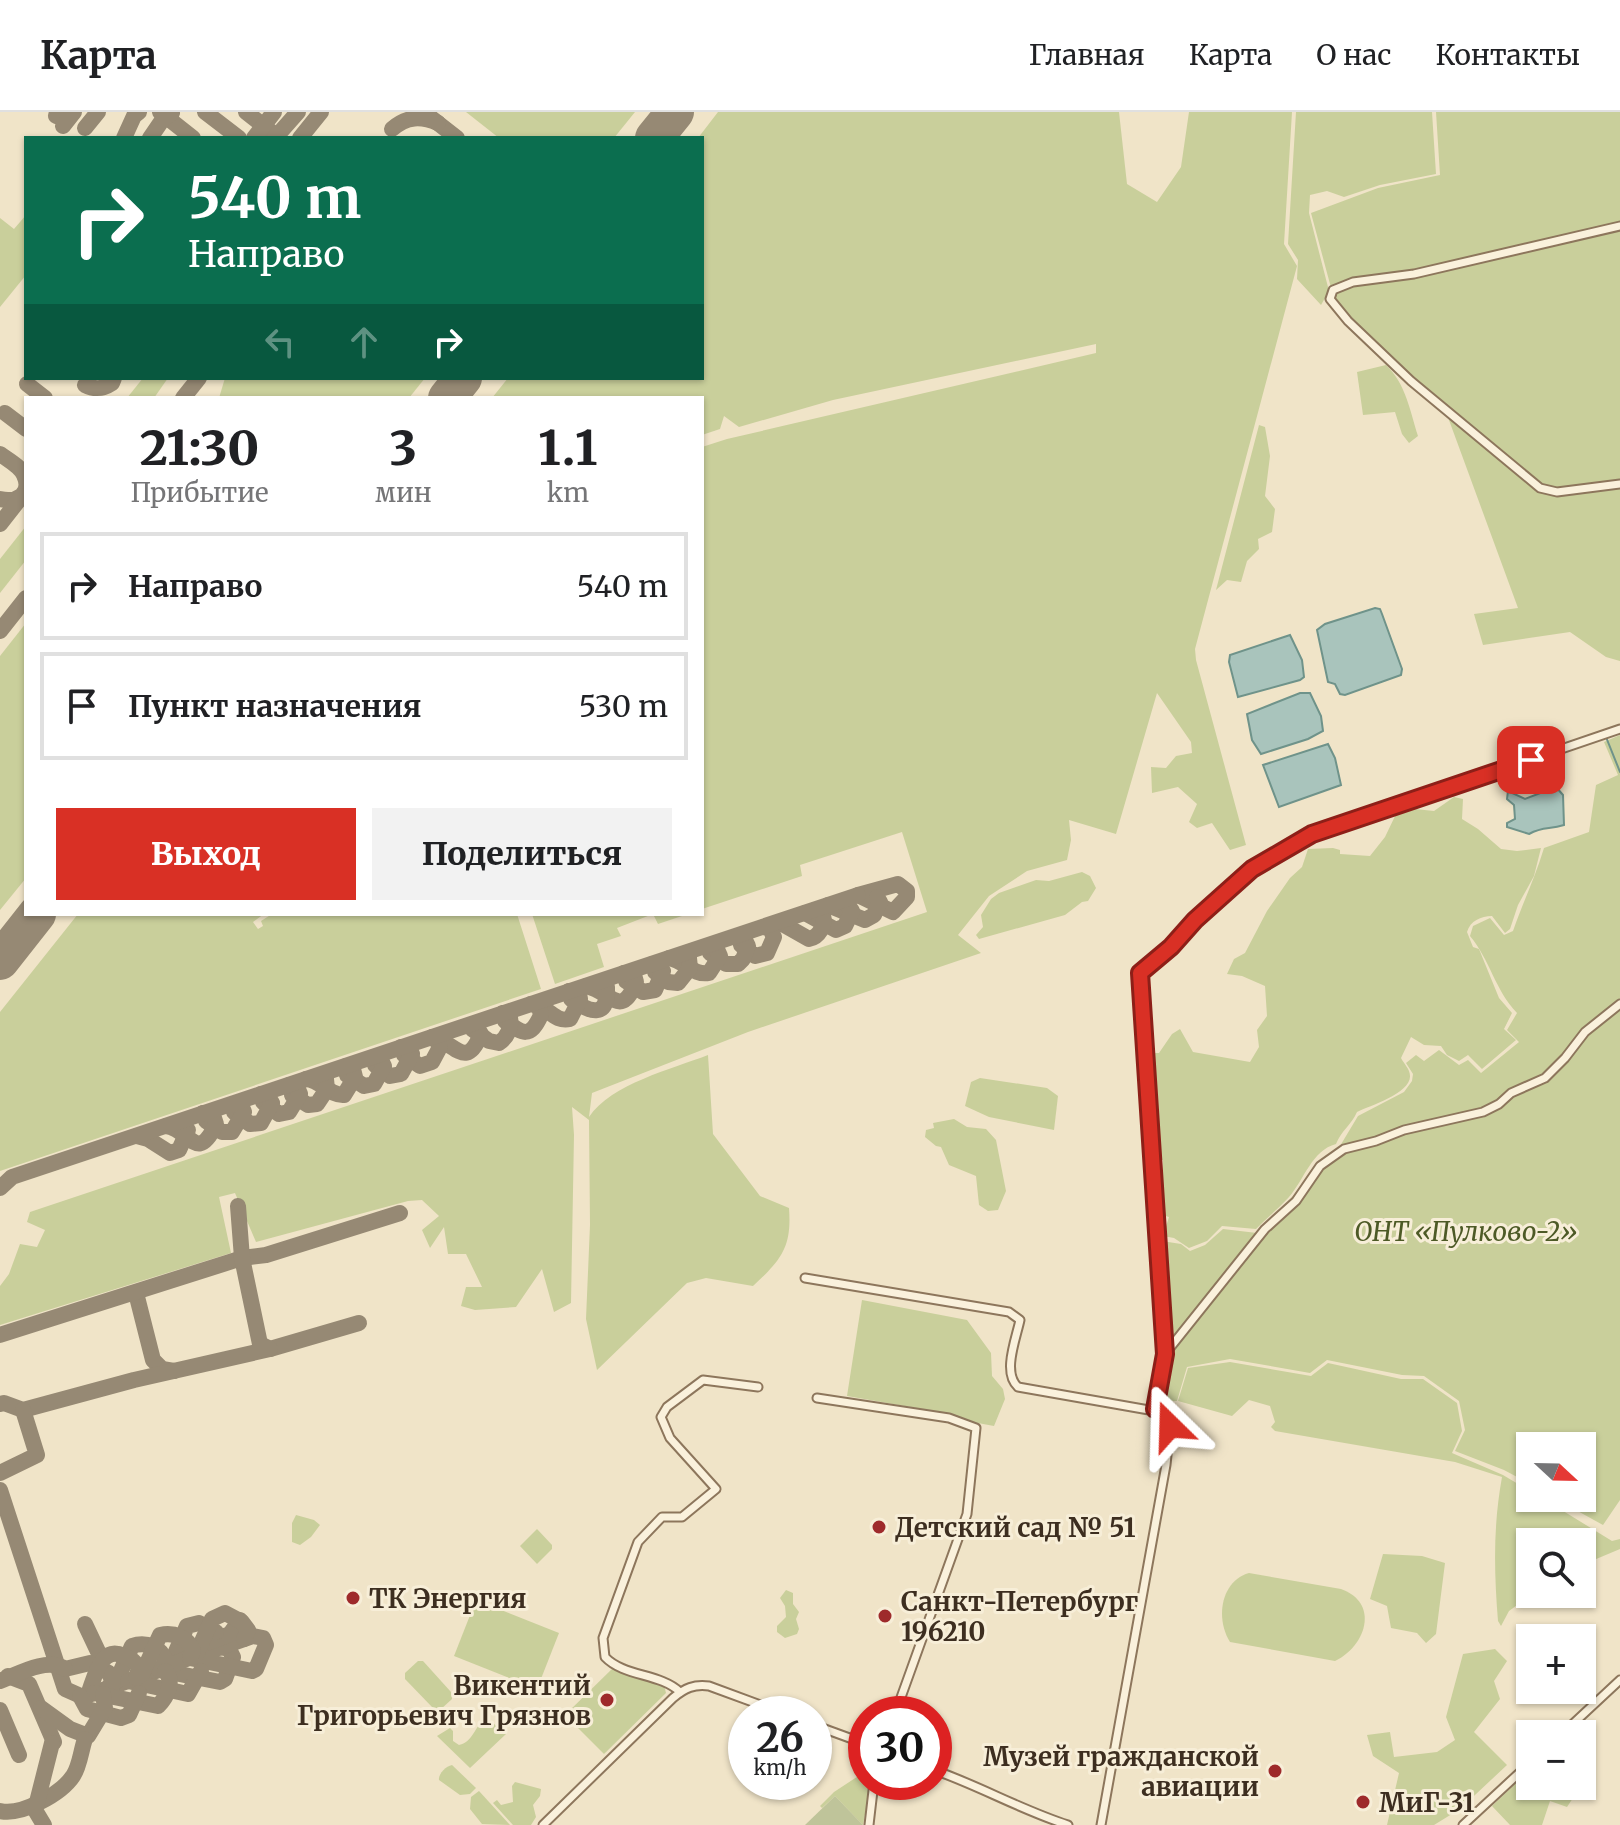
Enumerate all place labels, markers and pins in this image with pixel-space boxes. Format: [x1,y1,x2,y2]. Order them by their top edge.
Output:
pin [1497,726,1565,794]
place label: Детский сад № 51 [895,1511,1135,1544]
marker: Детский сад № 51 [870,1518,888,1536]
place label: ТК Энергия [369,1582,527,1615]
place label: Санкт-Петербург 196210 [901,1585,1138,1648]
marker: ТК Энергия [344,1589,362,1607]
marker: Санкт-Петербург 196210 [876,1607,894,1625]
place label: Викентий Григорьевич Грязнов [297,1669,591,1732]
marker: Викентий Григорьевич Грязнов [598,1691,616,1709]
place label: Музей гражданской авиации [983,1740,1259,1803]
marker: Музей гражданской авиации [1266,1762,1284,1780]
place label: МиГ-31 [1379,1786,1475,1819]
marker: МиГ-31 [1354,1793,1372,1811]

